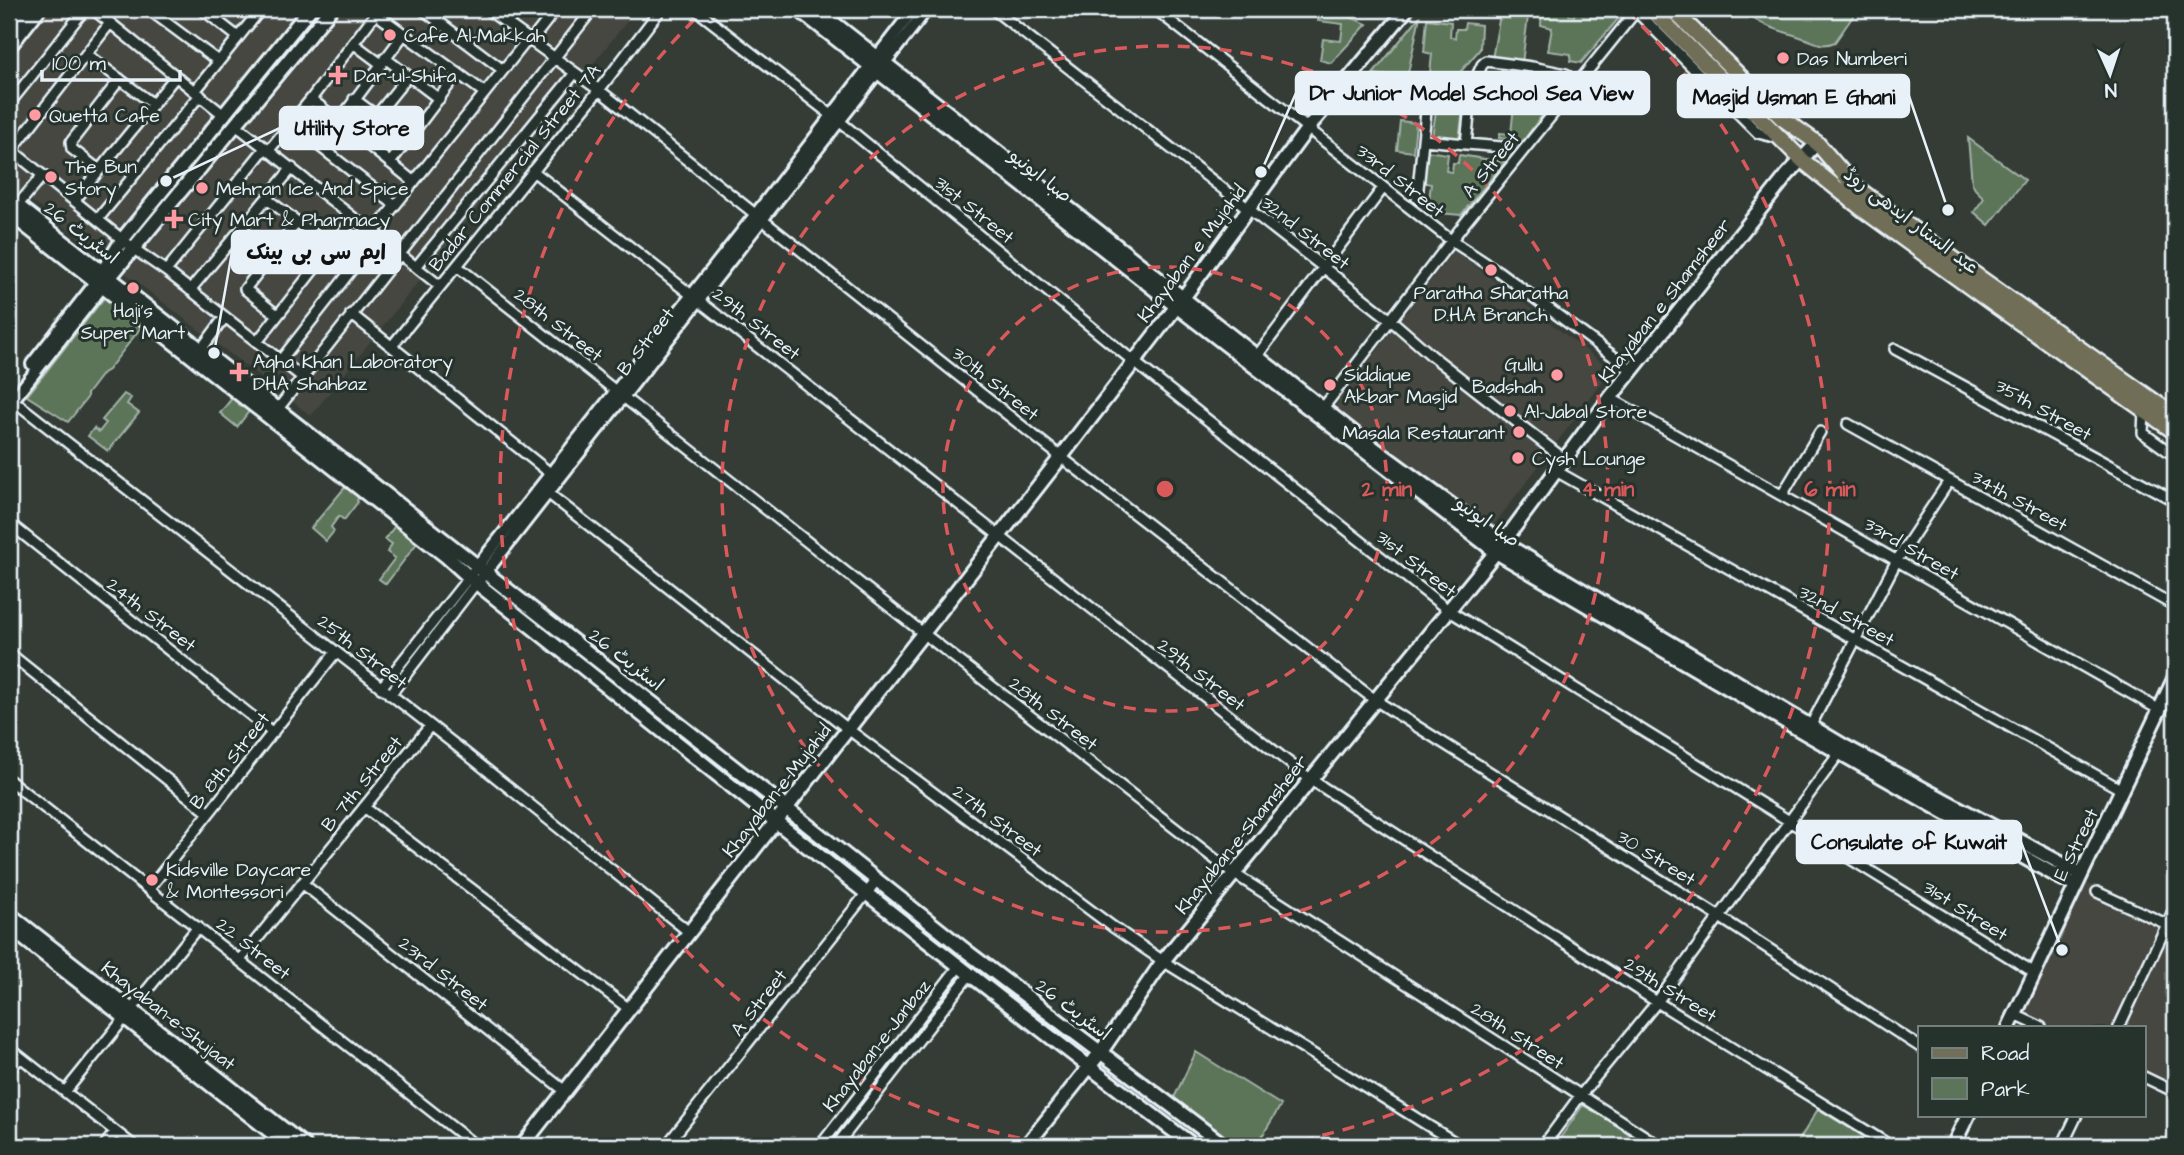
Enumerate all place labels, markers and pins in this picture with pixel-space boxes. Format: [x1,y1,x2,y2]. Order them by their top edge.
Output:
place label: Cafe Al-Makkah [404,23,546,50]
marker: Cafe Al-Makkah [382,27,398,43]
place label: Das Numberi [1797,46,1907,73]
marker: Das Numberi [1775,50,1791,66]
place label: Dar-ul-Shifa [354,63,457,90]
marker: Dar-ul-Shifa [328,65,348,85]
callout: Dr Junior Model School Sea View [1296,72,1649,114]
callout: Masjid Usman E Ghani [1678,75,1909,117]
place label: Quetta Cafe [49,103,160,130]
marker: Quetta Cafe [27,107,43,123]
callout: Utility Store [280,107,423,149]
place label: The Bun Story [65,154,137,204]
marker: The Bun Story [43,169,59,185]
place label: Mehran Ice And Spice [216,176,408,203]
marker: Mehran Ice And Spice [194,180,210,196]
place label: City Mart & Pharmacy [188,207,391,235]
marker: City Mart & Pharmacy [166,211,182,227]
callout: ایم سی بی بینک [232,231,400,273]
marker: Paratha Sharatha D.H.A Branch [1483,262,1499,278]
marker: Haji's Super Mart [125,280,141,296]
place label: Paratha Sharatha D.H.A Branch [1414,280,1569,329]
place label: Haji's Super Mart [81,298,185,347]
place label: Agha Khan Laboratory DHA Shahbaz [253,349,454,398]
place label: Gullu Badshah [1472,352,1544,401]
place label: Siddique Akbar Masjid [1344,362,1457,411]
marker: Agha Khan Laboratory DHA Shahbaz [231,364,247,380]
marker: Gullu Badshah [1549,367,1565,383]
marker: Siddique Akbar Masjid [1322,377,1338,393]
place label: Al-Jabal Store [1524,399,1647,426]
marker: Al-Jabal Store [1502,403,1518,419]
place label: Masala Restaurant [1342,420,1505,447]
marker: Masala Restaurant [1511,424,1527,440]
place label: Cysh Lounge [1532,446,1646,474]
marker: Cysh Lounge [1510,450,1526,466]
centre of rings [1153,477,1177,501]
callout: Consulate of Kuwait [1797,821,2021,863]
place label: Kidsville Daycare & Montessori [166,857,311,906]
marker: Kidsville Daycare & Montessori [144,872,160,888]

